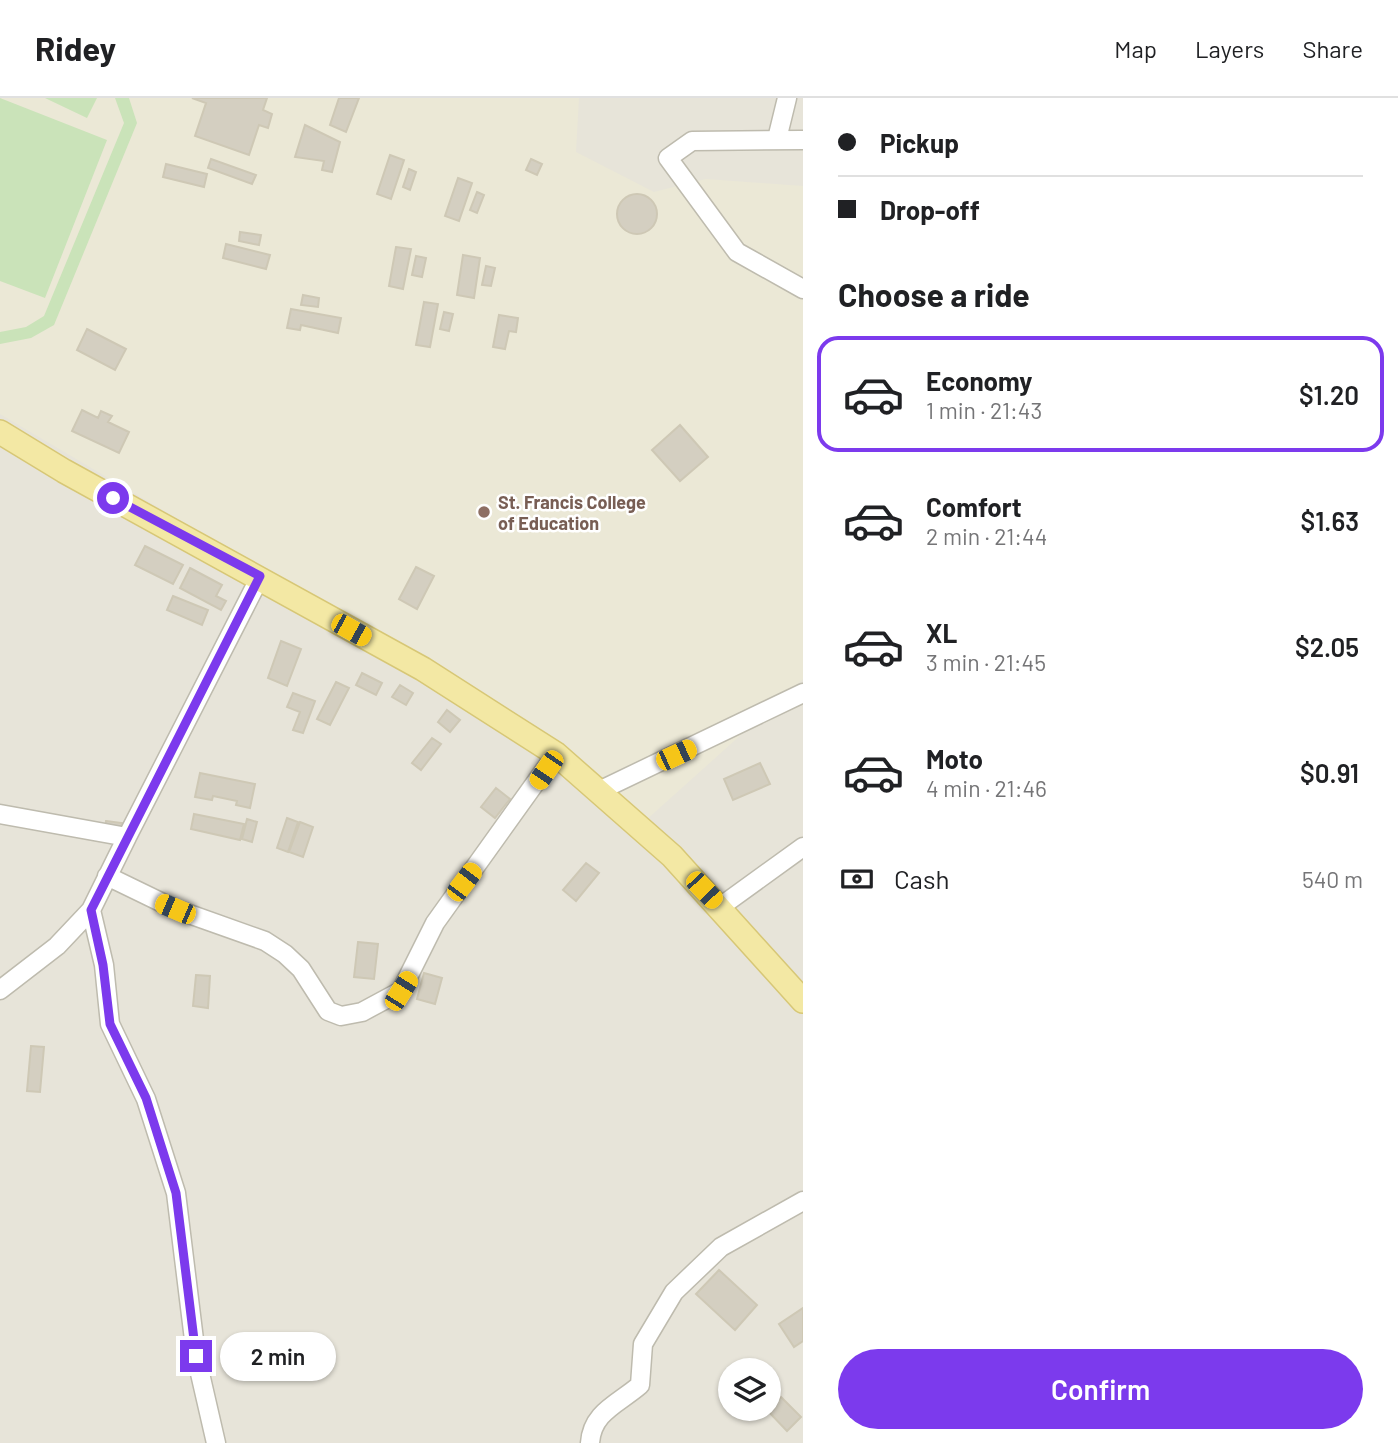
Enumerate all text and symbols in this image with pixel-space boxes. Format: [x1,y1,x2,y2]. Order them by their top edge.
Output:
text: Ridey [35,28,116,68]
text: Map [1114,34,1157,63]
text: Layers [1195,34,1264,63]
text: Share [1302,34,1363,63]
text: Pickup [880,127,959,158]
text: Drop-off [880,194,980,225]
text: Choose a ride [838,275,1030,313]
icon: car [842,363,905,426]
text: Economy [926,365,1032,396]
text: $1.20 [1299,379,1359,410]
text: 1 min · 21:43 [926,396,1042,424]
route start [97,482,129,514]
icon: car [842,489,905,552]
place label: St. Francis College of Education [498,491,646,534]
text: Comfort [926,491,1022,522]
marker: St. Francis College of Education [476,504,492,520]
text: $1.63 [1300,505,1359,536]
text: 2 min · 21:44 [926,522,1047,550]
car [328,611,375,649]
icon: car [842,615,905,678]
text: XL [926,617,957,648]
text: $2.05 [1295,631,1359,662]
text: 3 min · 21:45 [926,648,1046,676]
car [653,737,700,773]
icon: car [842,741,905,804]
text: Moto [926,743,983,774]
car [526,747,567,793]
text: $0.91 [1300,757,1359,788]
text: 4 min · 21:46 [926,774,1047,802]
car [443,859,486,905]
icon: cash [838,860,876,898]
text: Cash [894,863,949,894]
text: 540 m [1302,865,1363,893]
car [682,868,727,912]
car [152,891,199,927]
car [381,968,422,1014]
callout: 2 min [220,1332,336,1380]
route end [180,1340,212,1372]
text: 2 min [251,1342,305,1370]
button: Confirm [838,1349,1363,1429]
map controls [718,1358,781,1421]
button: layers [718,1358,781,1421]

